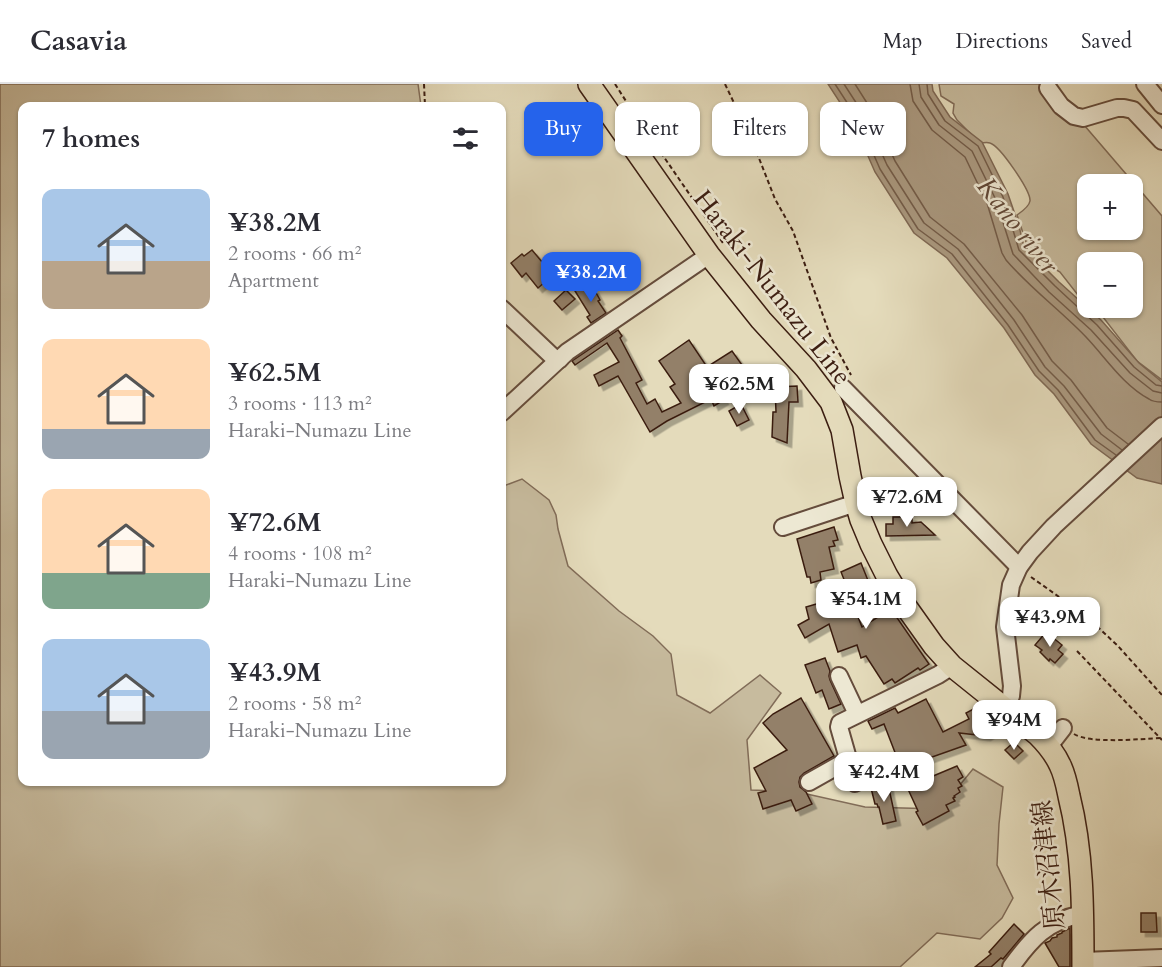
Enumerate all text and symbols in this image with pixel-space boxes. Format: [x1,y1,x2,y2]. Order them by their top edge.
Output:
text: Casavia [30,22,127,60]
text: Map [882,27,922,56]
text: Directions [955,27,1048,56]
text: Saved [1081,27,1132,56]
chip: Buy [524,102,603,156]
chip: Rent [615,102,700,156]
chip: Filters [712,102,808,156]
chip: New [820,102,906,156]
text: 7 homes [42,121,140,156]
icon: filters [449,122,482,155]
water label: Kano river [968,169,1068,282]
map controls [1077,174,1143,318]
button: + [1077,174,1143,240]
street label: Haraki-Numazu Line [685,182,860,392]
text: ¥38.2M [228,205,321,240]
icon: home [90,213,162,285]
text: 2 rooms · 66 m² [228,240,361,267]
pin: ¥38.2M [542,252,640,303]
button: − [1077,252,1143,318]
text: ¥38.2M [555,258,627,285]
text: Apartment [228,267,319,294]
text: ¥62.5M [228,355,321,390]
icon: home [90,363,162,435]
pin: ¥62.5M [690,364,788,415]
text: ¥62.5M [703,370,775,397]
text: 3 rooms · 113 m² [228,390,372,417]
text: Haraki-Numazu Line [228,417,412,444]
pin: ¥72.6M [858,477,956,528]
text: ¥72.6M [871,483,943,510]
text: ¥72.6M [228,505,321,540]
icon: home [90,513,162,585]
text: 4 rooms · 108 m² [228,540,372,567]
text: Haraki-Numazu Line [228,567,412,594]
pin: ¥54.1M [817,579,915,630]
text: ¥54.1M [830,585,902,612]
pin: ¥43.9M [1001,597,1099,648]
text: ¥43.9M [1014,603,1086,630]
text: ¥43.9M [228,655,321,690]
icon: home [90,663,162,735]
text: 2 rooms · 58 m² [228,690,361,717]
pin: ¥94M [978,700,1050,751]
text: ¥94M [986,706,1042,733]
text: Haraki-Numazu Line [228,717,412,744]
pin: ¥42.4M [835,752,933,803]
text: ¥42.4M [848,758,920,785]
street label: 原木沼津線 [1024,798,1073,931]

